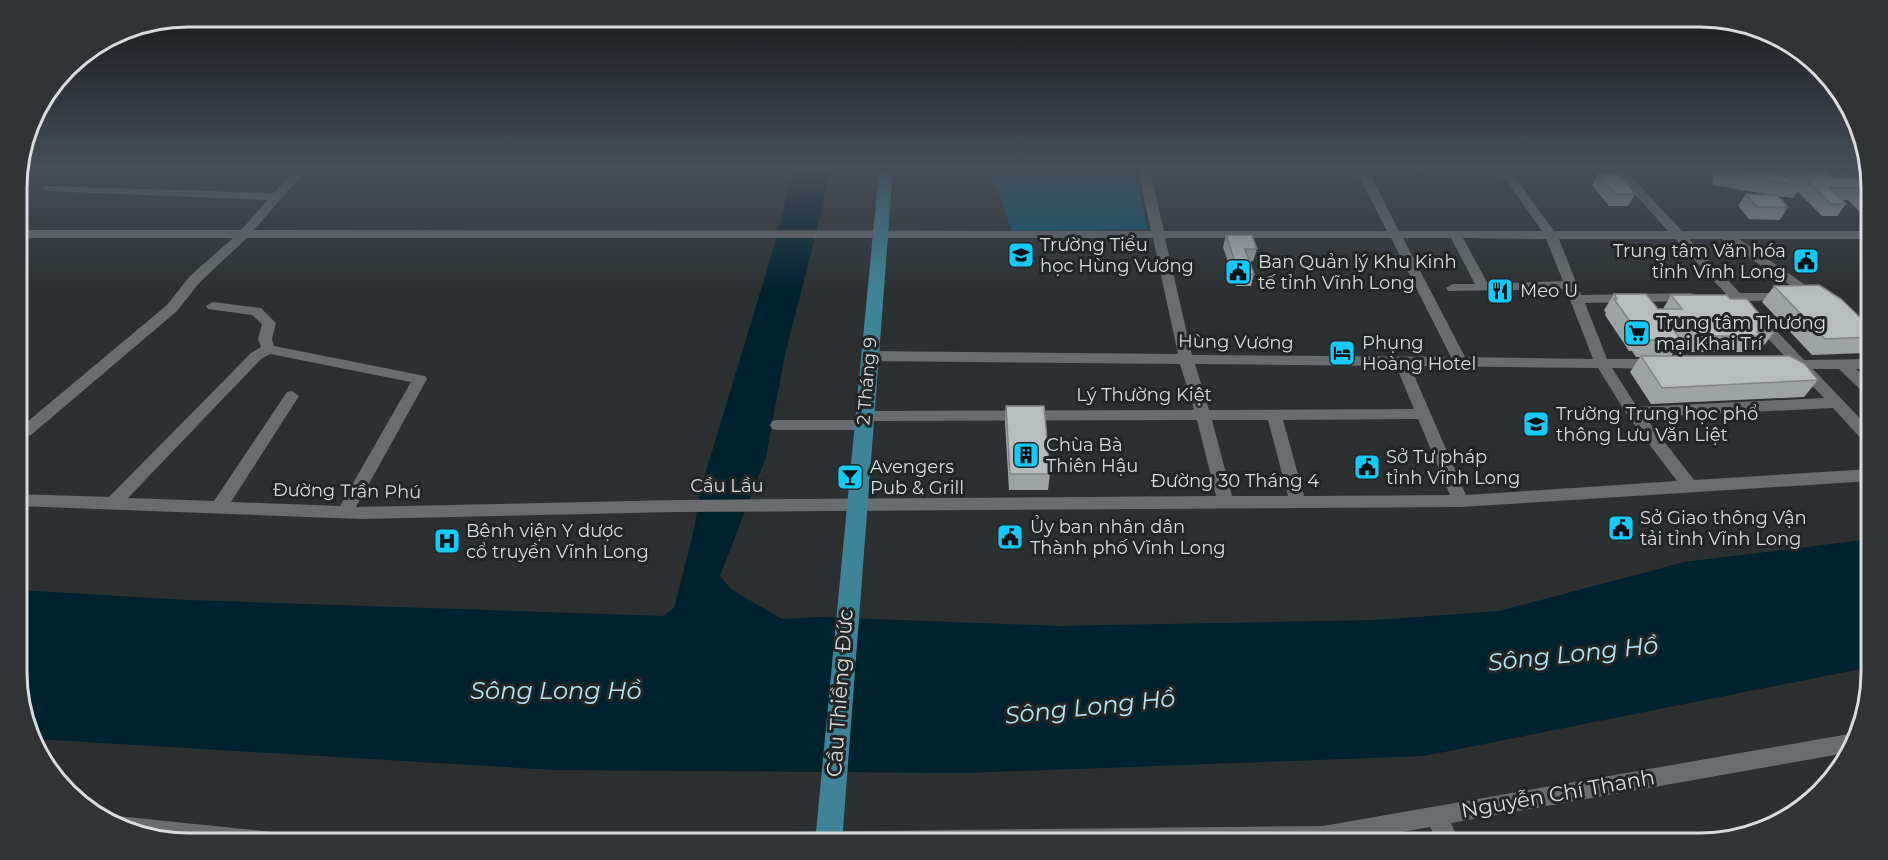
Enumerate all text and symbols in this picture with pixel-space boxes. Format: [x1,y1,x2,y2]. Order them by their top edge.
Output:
place label: Trường Tiểu học Hùng Vương [1040,234,1194,277]
school or university icon: Trường Tiểu học Hùng Vương [1006,240,1036,270]
place label: Trung tâm Văn hóa tỉnh Vĩnh Long [1613,240,1786,283]
public building icon: Trung tâm Văn hóa tỉnh Vĩnh Long [1791,246,1821,276]
place label: Ban Quản lý Khu Kinh tế tỉnh Vĩnh Long [1258,251,1457,294]
public building icon: Ban Quản lý Khu Kinh tế tỉnh Vĩnh Long [1223,257,1253,287]
restaurant icon: Meo U [1485,276,1515,306]
place label: Meo U [1520,280,1578,302]
place label: Trung tâm Thương mại Khai Trí [1656,312,1826,355]
supermarket icon: Trung tâm Thương mại Khai Trí [1622,318,1652,348]
street label: Hùng Vương [1178,330,1294,354]
place label: Phụng Hoàng Hotel [1362,332,1476,375]
street label: 2 Tháng 9 [852,336,882,426]
hotel icon: Phụng Hoàng Hotel [1327,338,1357,368]
street label: Lý Thường Kiệt [1076,384,1212,406]
place label: Trường Trung học phổ thông Lưu Văn Liệt [1556,403,1758,446]
school or university icon: Trường Trung học phổ thông Lưu Văn Liệt [1521,409,1551,439]
place label: Chùa Bà Thiên Hậu [1046,434,1138,477]
building icon: Chùa Bà Thiên Hậu [1011,440,1041,470]
place label: Sở Tư pháp tỉnh Vĩnh Long [1386,446,1520,489]
public building icon: Sở Tư pháp tỉnh Vĩnh Long [1352,452,1382,482]
place label: Avengers Pub & Grill [870,456,964,499]
bar icon: Avengers Pub & Grill [835,462,865,492]
street label: Đường 30 Tháng 4 [1151,470,1319,492]
street label: Cầu Lầu [690,475,764,497]
street label: Đường Trần Phú [273,479,421,503]
place label: Sở Giao thông Vận tải tỉnh Vĩnh Long [1640,507,1807,550]
public building icon: Sở Giao thông Vận tải tỉnh Vĩnh Long [1606,513,1636,543]
place label: Ủy ban nhân dân Thành phố Vĩnh Long [1030,515,1226,559]
place label: Bệnh viện Y dược cổ truyền Vĩnh Long [466,520,649,563]
public building icon: Ủy ban nhân dân Thành phố Vĩnh Long [995,522,1025,552]
hospital icon: Bệnh viện Y dược cổ truyền Vĩnh Long [432,526,462,556]
street label: Cầu Thiềng Đức [821,608,858,778]
water label: Sông Long Hồ [1486,630,1660,677]
water label: Sông Long Hồ [470,676,642,705]
water label: Sông Long Hồ [1003,683,1177,730]
street label: Nguyễn Chí Thanh [1459,764,1657,823]

